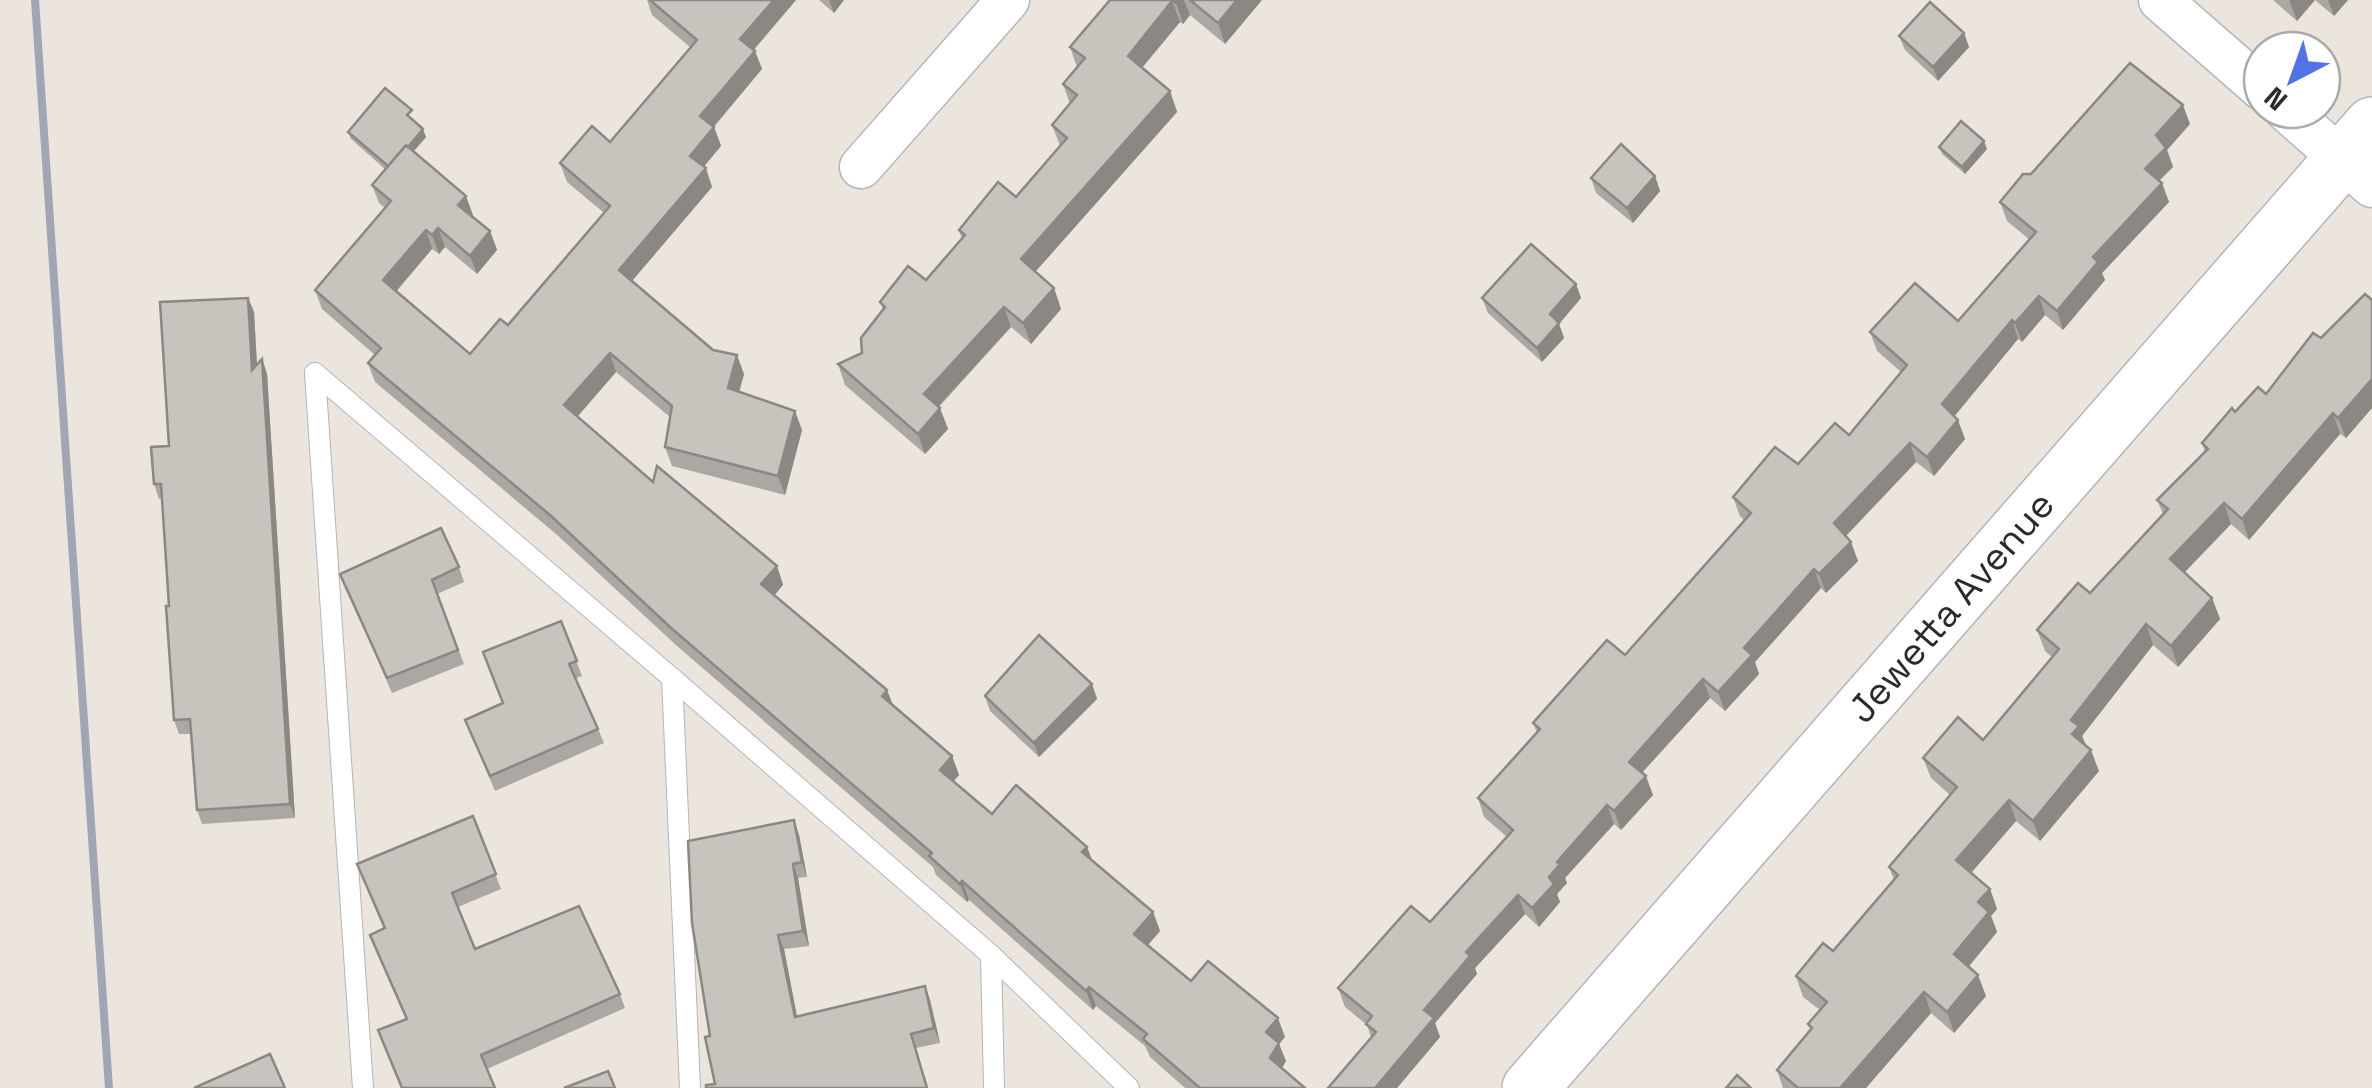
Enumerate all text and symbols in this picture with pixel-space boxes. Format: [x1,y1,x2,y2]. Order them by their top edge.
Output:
north arrow [2242,30,2342,130]
text: N [2257,79,2294,119]
street label: Jewetta Avenue [1837,481,2065,733]

